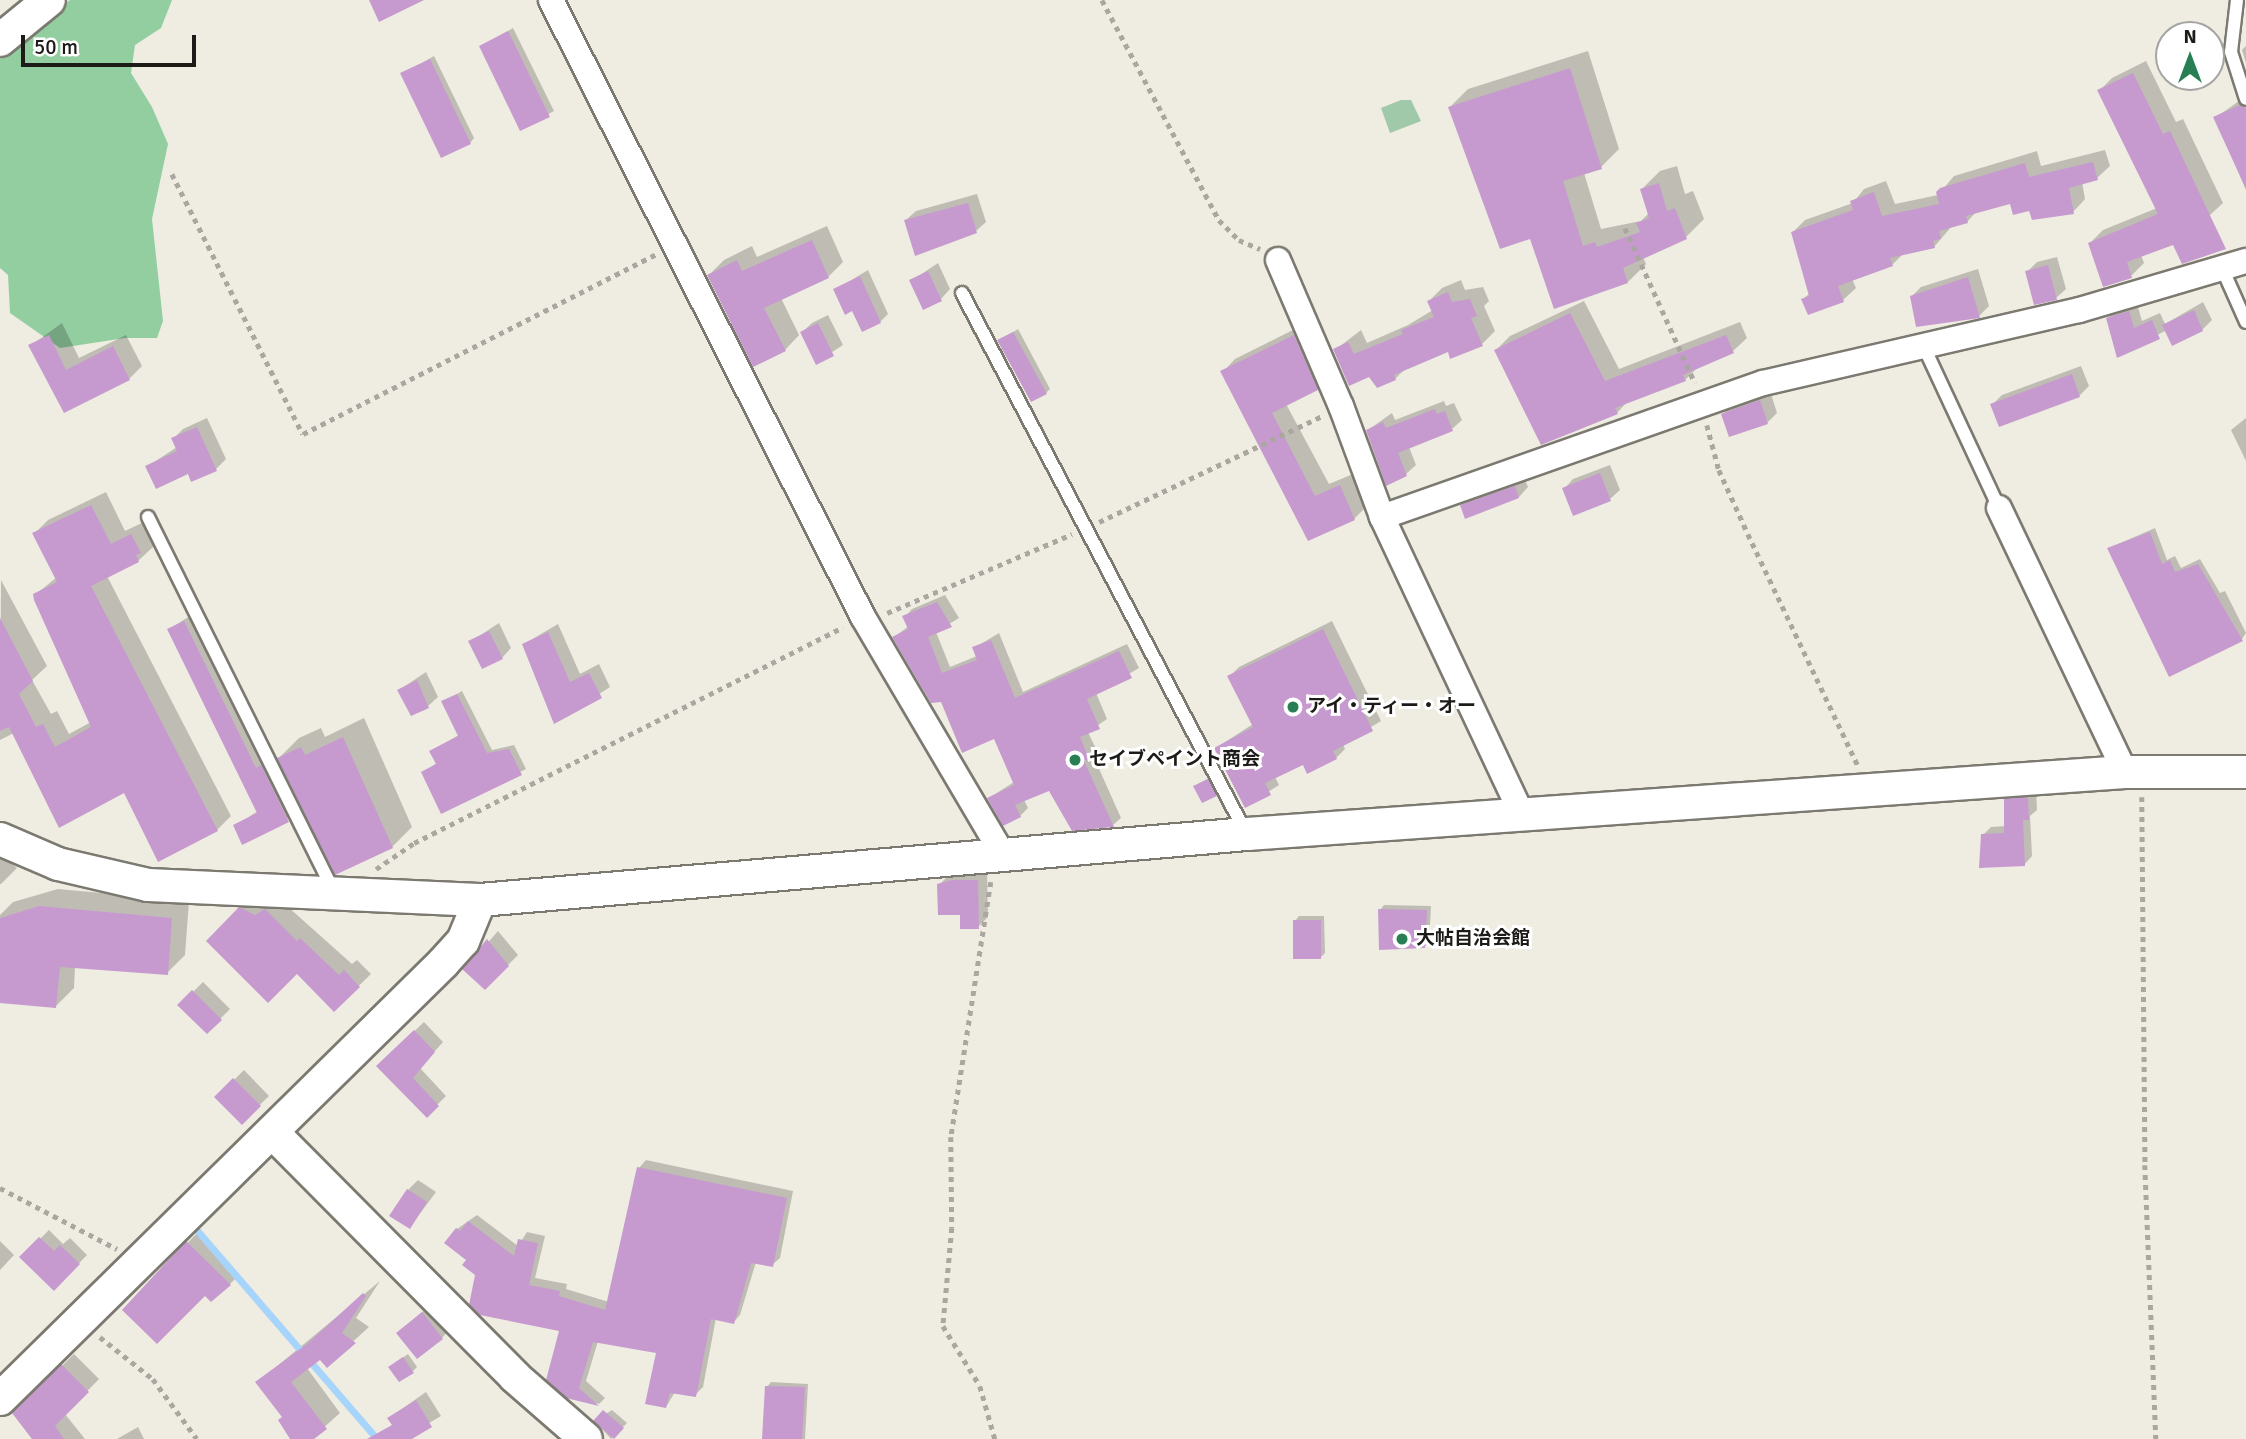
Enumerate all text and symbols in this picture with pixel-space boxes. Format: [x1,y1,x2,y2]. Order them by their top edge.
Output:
scale bar [24,21,200,65]
north arrow [2155,21,2225,91]
text: N [2183,25,2197,49]
text: 50 m [34,34,78,60]
place label: アイ・ティー・オー [1307,696,1478,718]
marker: アイ・ティー・オー [1285,699,1301,715]
place label: セイブペイント商会 [1089,749,1260,771]
marker: セイブペイント商会 [1067,752,1083,768]
place label: 大帖自治会館 [1416,928,1530,950]
marker: 大帖自治会館 [1394,931,1410,947]

